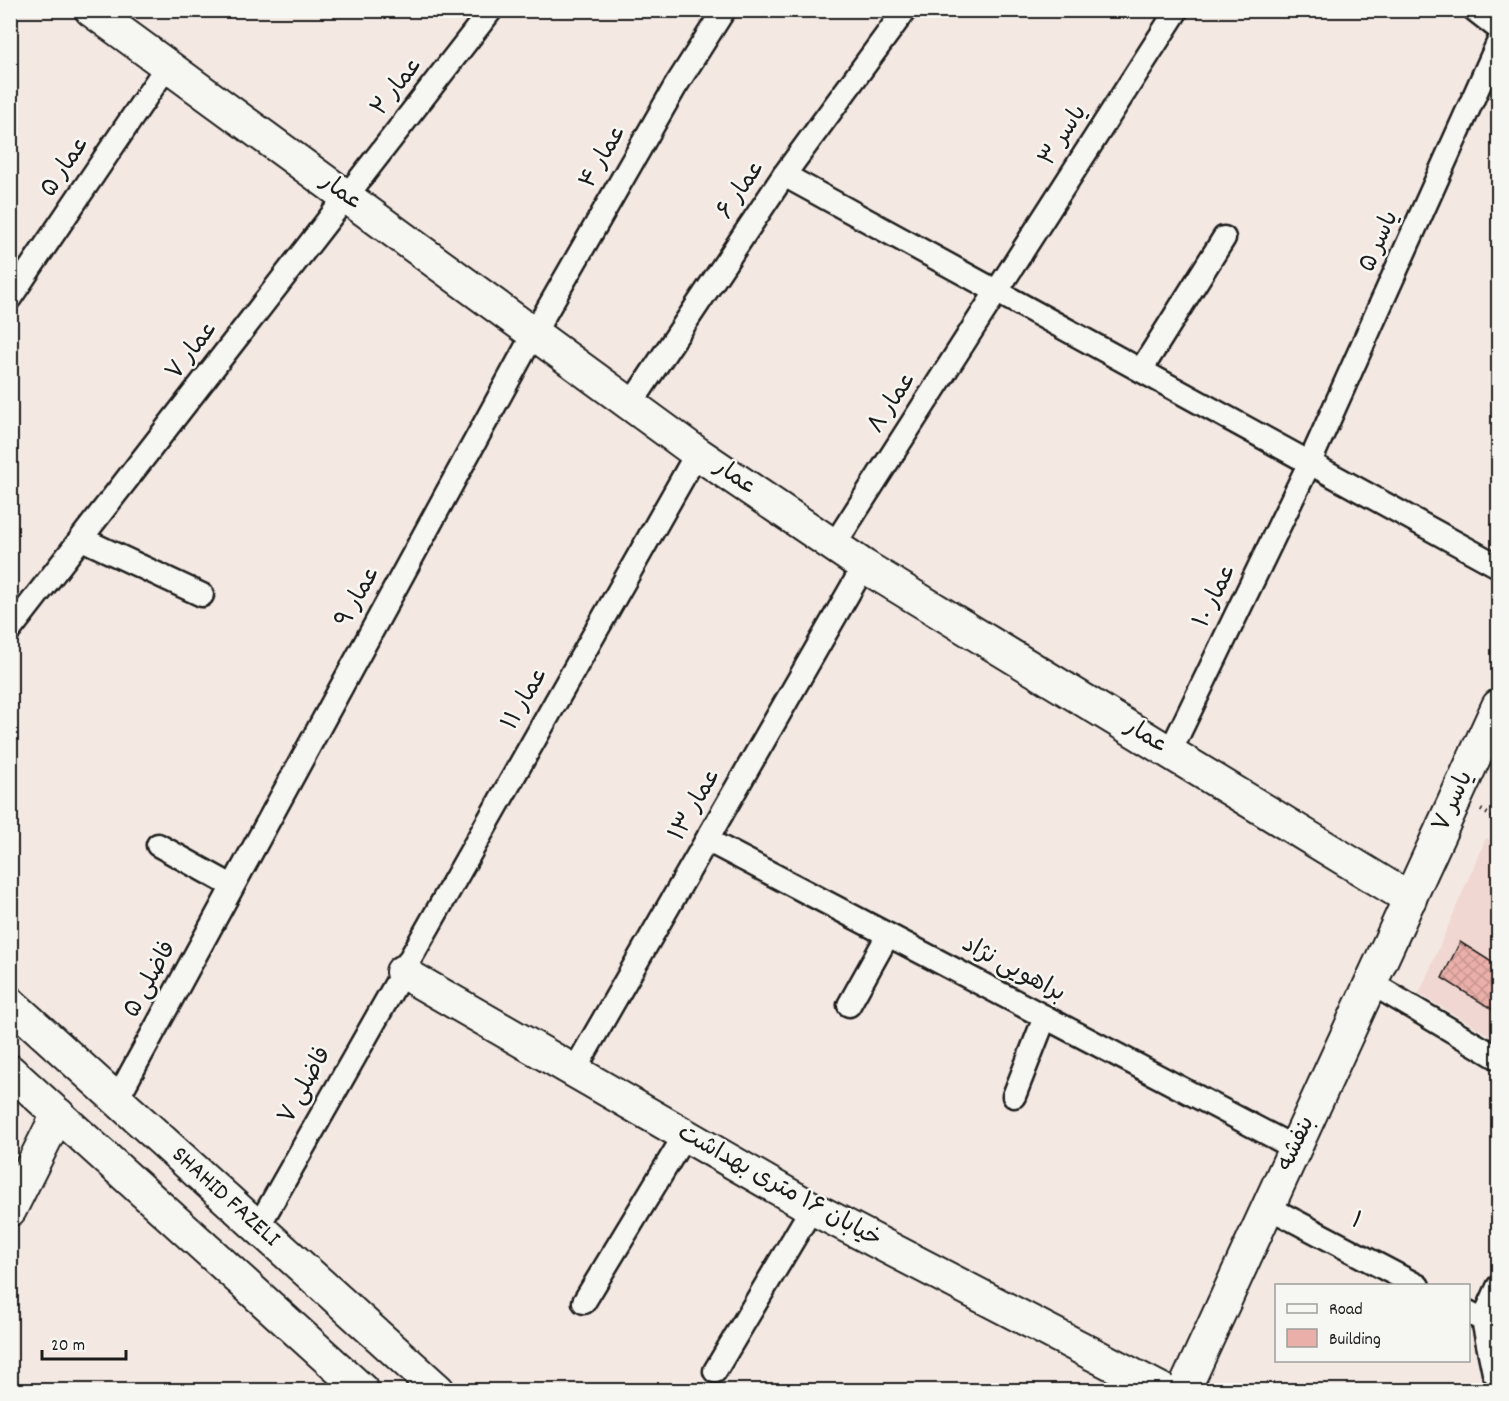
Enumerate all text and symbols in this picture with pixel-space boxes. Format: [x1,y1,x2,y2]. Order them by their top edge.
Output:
street label: عمار ۲ [364,50,432,124]
street label: یاسر ۳ [1031,99,1097,173]
street label: عمار ۴ [572,118,636,196]
street label: عمار ۵ [33,129,99,205]
street label: عمار ۶ [709,153,775,227]
street label: عمار [312,165,370,220]
street label: یاسر ۵ [1351,206,1409,278]
street label: عمار ۷ [159,314,227,388]
street label: عمار ۸ [860,365,926,441]
street label: عمار [706,451,763,505]
street label: عمار ۱۰ [1186,558,1246,634]
street label: عمار ۹ [328,560,390,634]
street label: عمار ۱۱ [494,661,558,737]
street label: عمار [1117,710,1174,763]
street label: عمار ۱۳ [661,762,731,848]
street label: یاسر ۷ [1425,766,1483,838]
street label: براهویی نژاد [955,928,1071,1012]
street label: فاضلی ۵ [116,935,186,1025]
street label: فاضلی ۷ [271,1041,341,1131]
street label: بنفشه [1270,1111,1324,1177]
street label: خیابان ۱۶ متری بهداشت [671,1117,887,1257]
street label: SHAHID FAZELI [163,1139,287,1256]
street label: ۱ [1344,1205,1368,1239]
legend [1275,1284,1470,1362]
text: Road [1329,1298,1363,1323]
scale bar [42,1323,126,1361]
text: Building [1329,1328,1381,1353]
text: 20 m [51,1334,85,1359]

